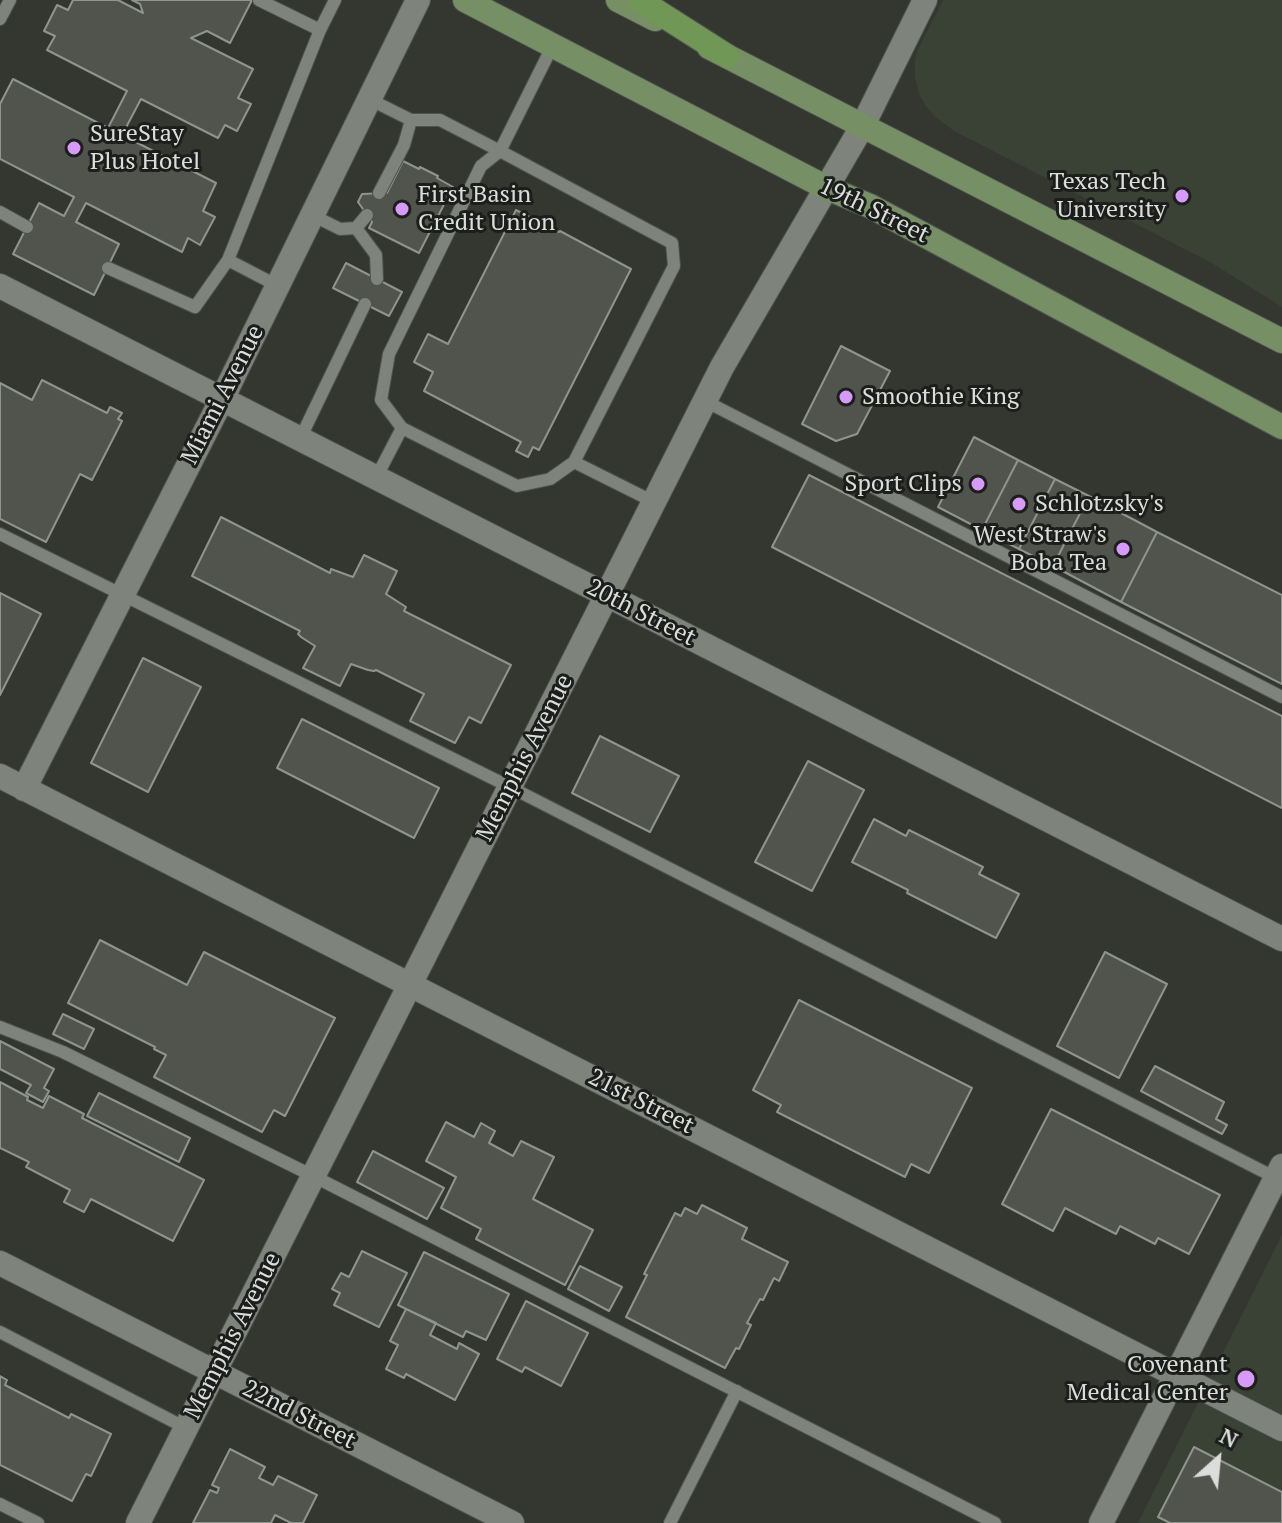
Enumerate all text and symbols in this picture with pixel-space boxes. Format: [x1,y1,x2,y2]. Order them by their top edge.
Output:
place label: SureStay Plus Hotel [90,120,200,176]
marker: SureStay Plus Hotel [65,139,83,157]
place label: Texas Tech University [1050,168,1166,224]
street label: 19th Street [814,172,934,250]
place label: First Basin Credit Union [418,181,555,237]
marker: Texas Tech University [1173,187,1191,205]
marker: First Basin Credit Union [393,200,411,218]
street label: Miami Avenue [176,321,270,469]
place label: Smoothie King [862,383,1020,411]
marker: Smoothie King [837,388,855,406]
place label: Sport Clips [844,470,962,498]
marker: Sport Clips [969,475,987,493]
place label: Schlotzsky's [1035,490,1164,518]
marker: Schlotzsky's [1010,495,1028,513]
place label: West Straw's Boba Tea [973,521,1107,577]
marker: West Straw's Boba Tea [1114,540,1132,558]
street label: 20th Street [582,573,700,653]
street label: Memphis Avenue [471,670,579,846]
street label: 21st Street [583,1063,699,1141]
street label: Memphis Avenue [179,1248,287,1424]
place label: Covenant Medical Center [1067,1351,1228,1407]
marker: Covenant Medical Center [1235,1368,1257,1390]
street label: 22nd Street [238,1374,360,1456]
north arrow [1178,1419,1258,1499]
text: N [1215,1420,1243,1454]

